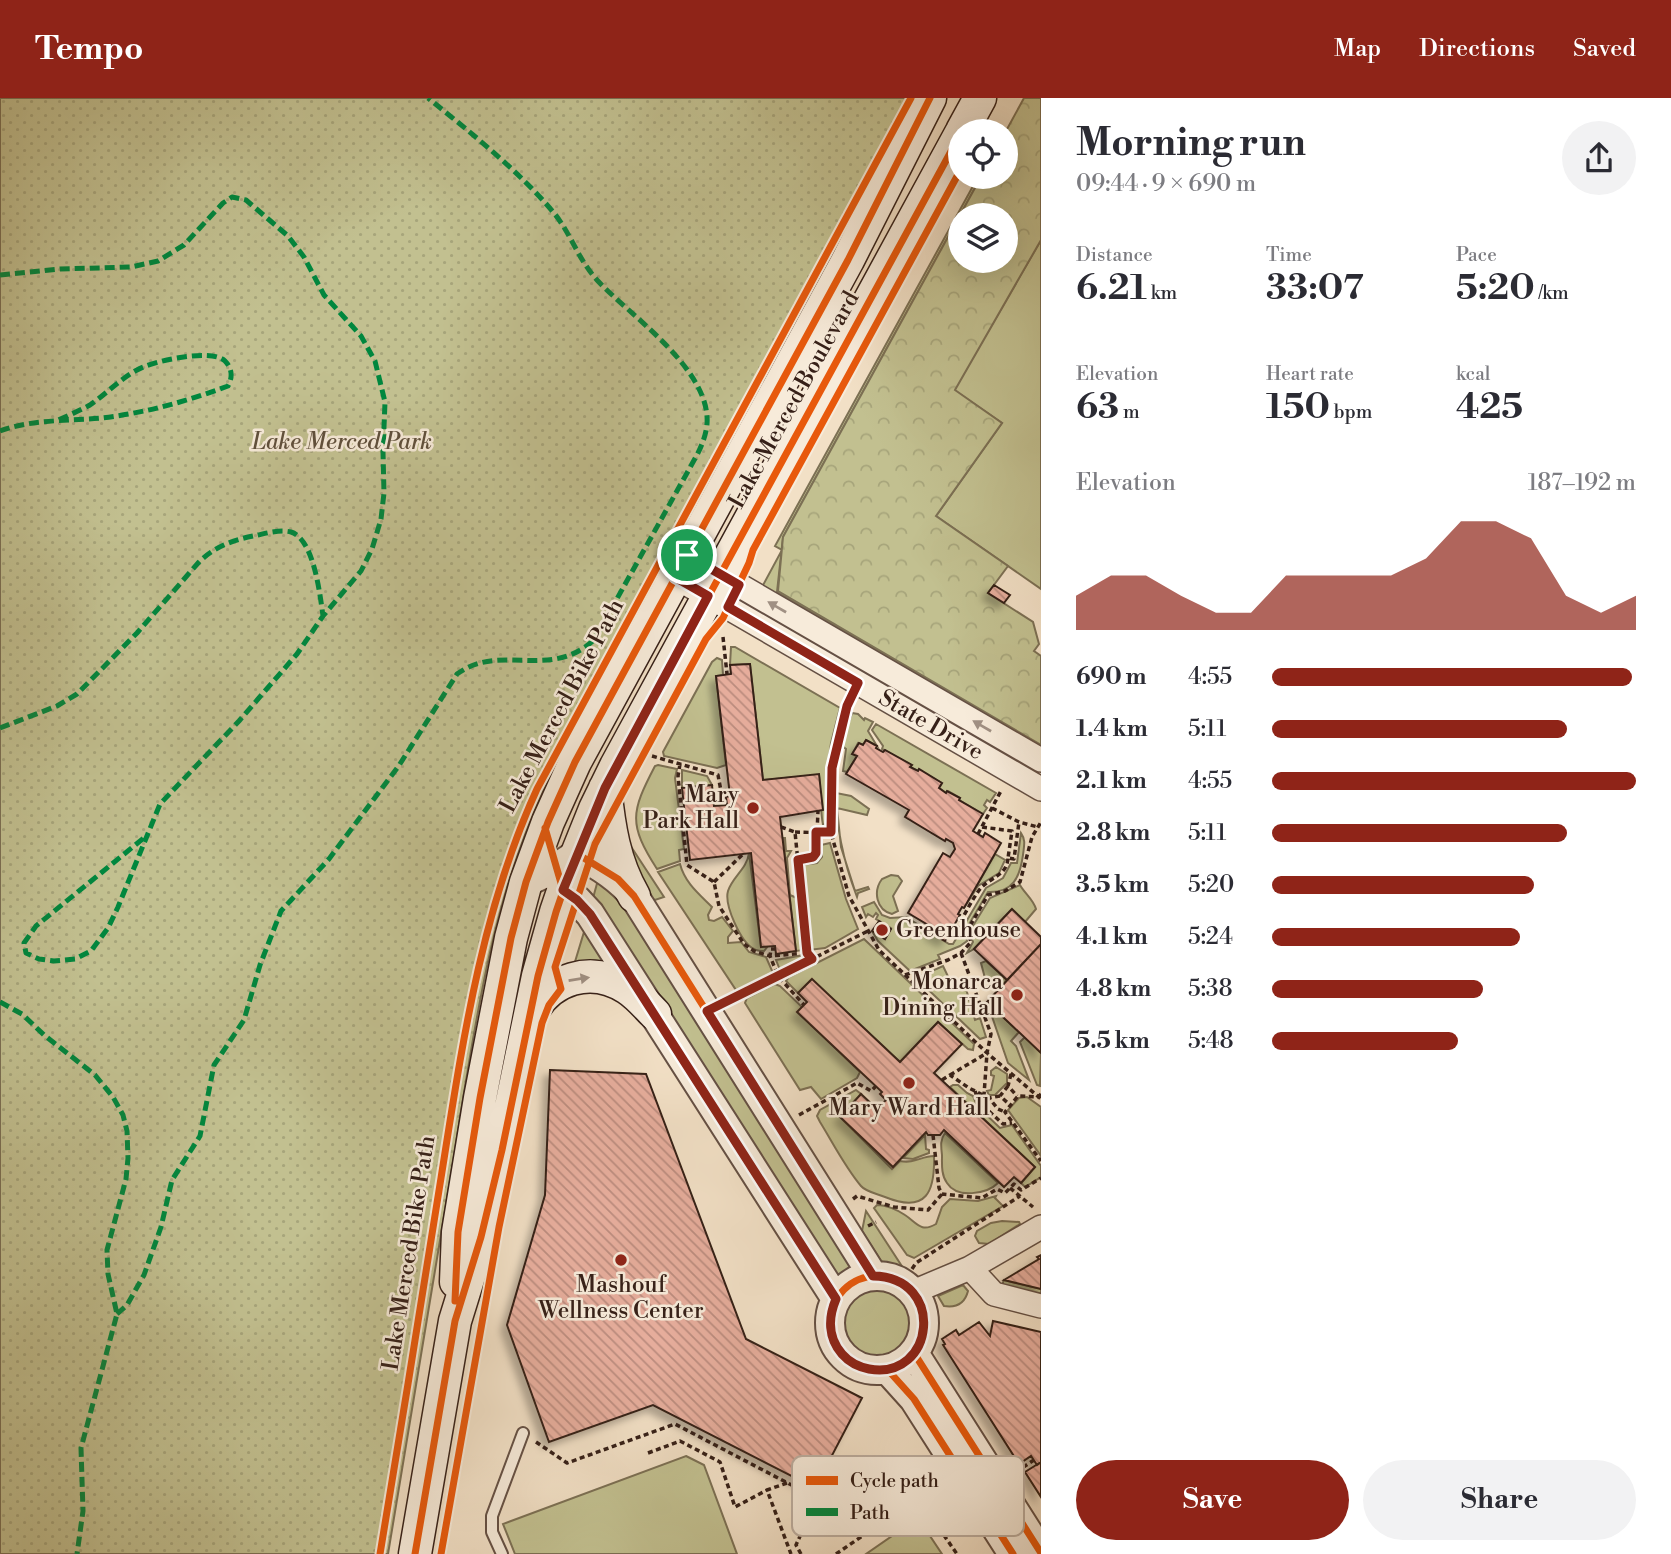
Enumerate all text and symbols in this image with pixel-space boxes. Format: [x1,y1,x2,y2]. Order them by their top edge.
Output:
text: Tempo [35,29,143,70]
text: Map [1334,34,1381,64]
text: Directions [1419,34,1535,64]
text: Saved [1573,34,1636,64]
map controls [948,119,1018,273]
button: locate [948,119,1018,189]
text: Morning run [1076,120,1306,167]
button: share [1562,121,1636,195]
text: 09:44 · 9 × 690 m [1076,170,1256,198]
button: layers [948,203,1018,273]
text: Distance [1076,243,1153,267]
text: Time [1266,243,1312,267]
text: Pace [1456,243,1497,267]
text: 6.21 [1076,267,1147,310]
text: 33:07 [1266,267,1364,310]
text: 5:20 [1456,267,1535,310]
text: km [1147,281,1177,305]
text: /km [1535,281,1569,305]
street label: Lake Merced Boulevard [723,286,865,514]
text: Elevation [1076,362,1158,386]
text: Heart rate [1266,362,1354,386]
text: kcal [1456,362,1490,386]
text: 63 [1076,386,1119,429]
text: 150 [1266,386,1330,429]
text: 425 [1456,386,1523,429]
text: m [1119,400,1140,424]
text: bpm [1330,400,1372,424]
park label: Lake Merced Park [251,428,432,456]
text: Elevation [1076,469,1176,497]
text: 187–192 m [1528,469,1636,497]
pin [657,525,717,585]
icon: arrive [668,536,706,574]
street label: Lake Merced Bike Path [494,594,630,818]
one-way arrow [767,601,787,613]
text: 690 m [1076,663,1146,691]
text: 4:55 [1188,663,1232,691]
street label: State Drive [874,684,988,766]
text: 1.4 km [1076,715,1148,743]
text: 5:11 [1188,715,1226,743]
one-way arrow [972,720,992,732]
text: 2.1 km [1076,767,1147,795]
text: 4:55 [1188,767,1232,795]
place label: Mary Park Hall [643,781,740,835]
marker: Mary Park Hall [745,800,761,816]
text: 2.8 km [1076,819,1150,847]
text: 5:11 [1188,819,1226,847]
text: 3.5 km [1076,871,1149,899]
text: 5:20 [1188,871,1234,899]
place label: Greenhouse [896,916,1021,944]
marker: Greenhouse [874,922,890,938]
text: 4.1 km [1076,923,1148,951]
text: 5:24 [1188,923,1233,951]
place label: Monarca Dining Hall [882,968,1003,1022]
one-way arrow [568,973,590,984]
text: 4.8 km [1076,975,1151,1003]
text: 5:38 [1188,975,1233,1003]
marker: Monarca Dining Hall [1009,987,1025,1003]
text: 5.5 km [1076,1027,1150,1055]
text: 5:48 [1188,1027,1234,1055]
marker: Mary Ward Hall [901,1075,917,1091]
place label: Mary Ward Hall [829,1094,990,1122]
street label: Lake Merced Bike Path [377,1133,441,1373]
marker: Mashouf Wellness Center [613,1252,629,1268]
place label: Mashouf Wellness Center [537,1271,704,1325]
legend [792,1456,1024,1536]
button: Save [1076,1460,1349,1540]
button: Share [1363,1460,1636,1540]
text: Cycle path [850,1469,939,1493]
text: Path [850,1501,890,1525]

